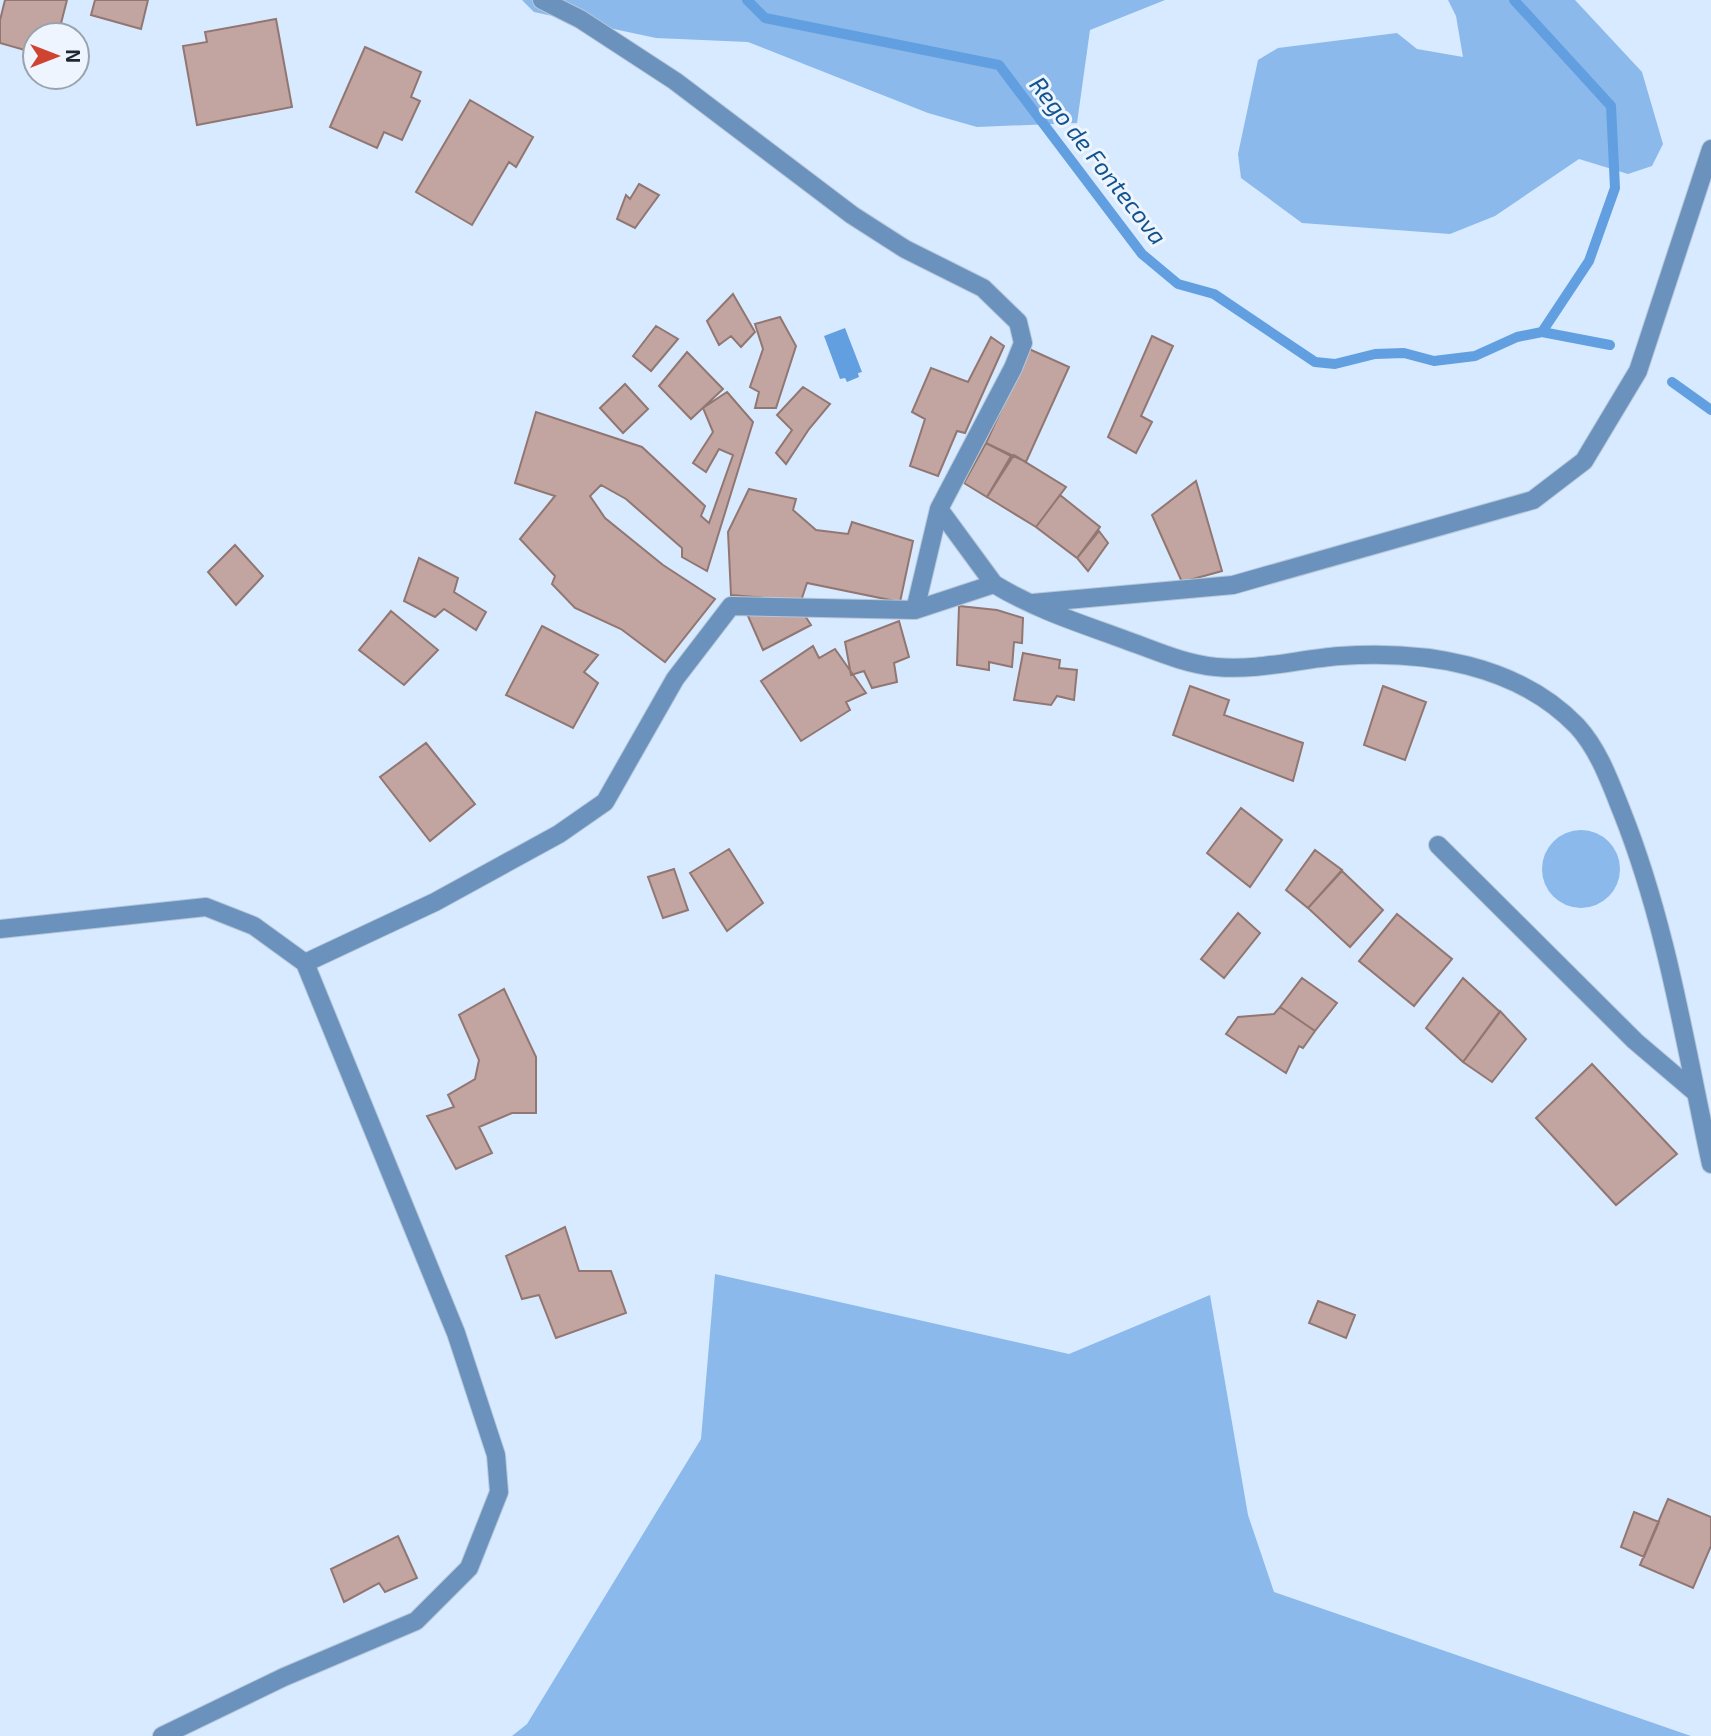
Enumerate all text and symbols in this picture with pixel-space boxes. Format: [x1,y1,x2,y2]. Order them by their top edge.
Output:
north arrow [21,21,91,91]
text: N [62,49,85,63]
water label: Rego de Fontecova [1024,70,1174,250]

